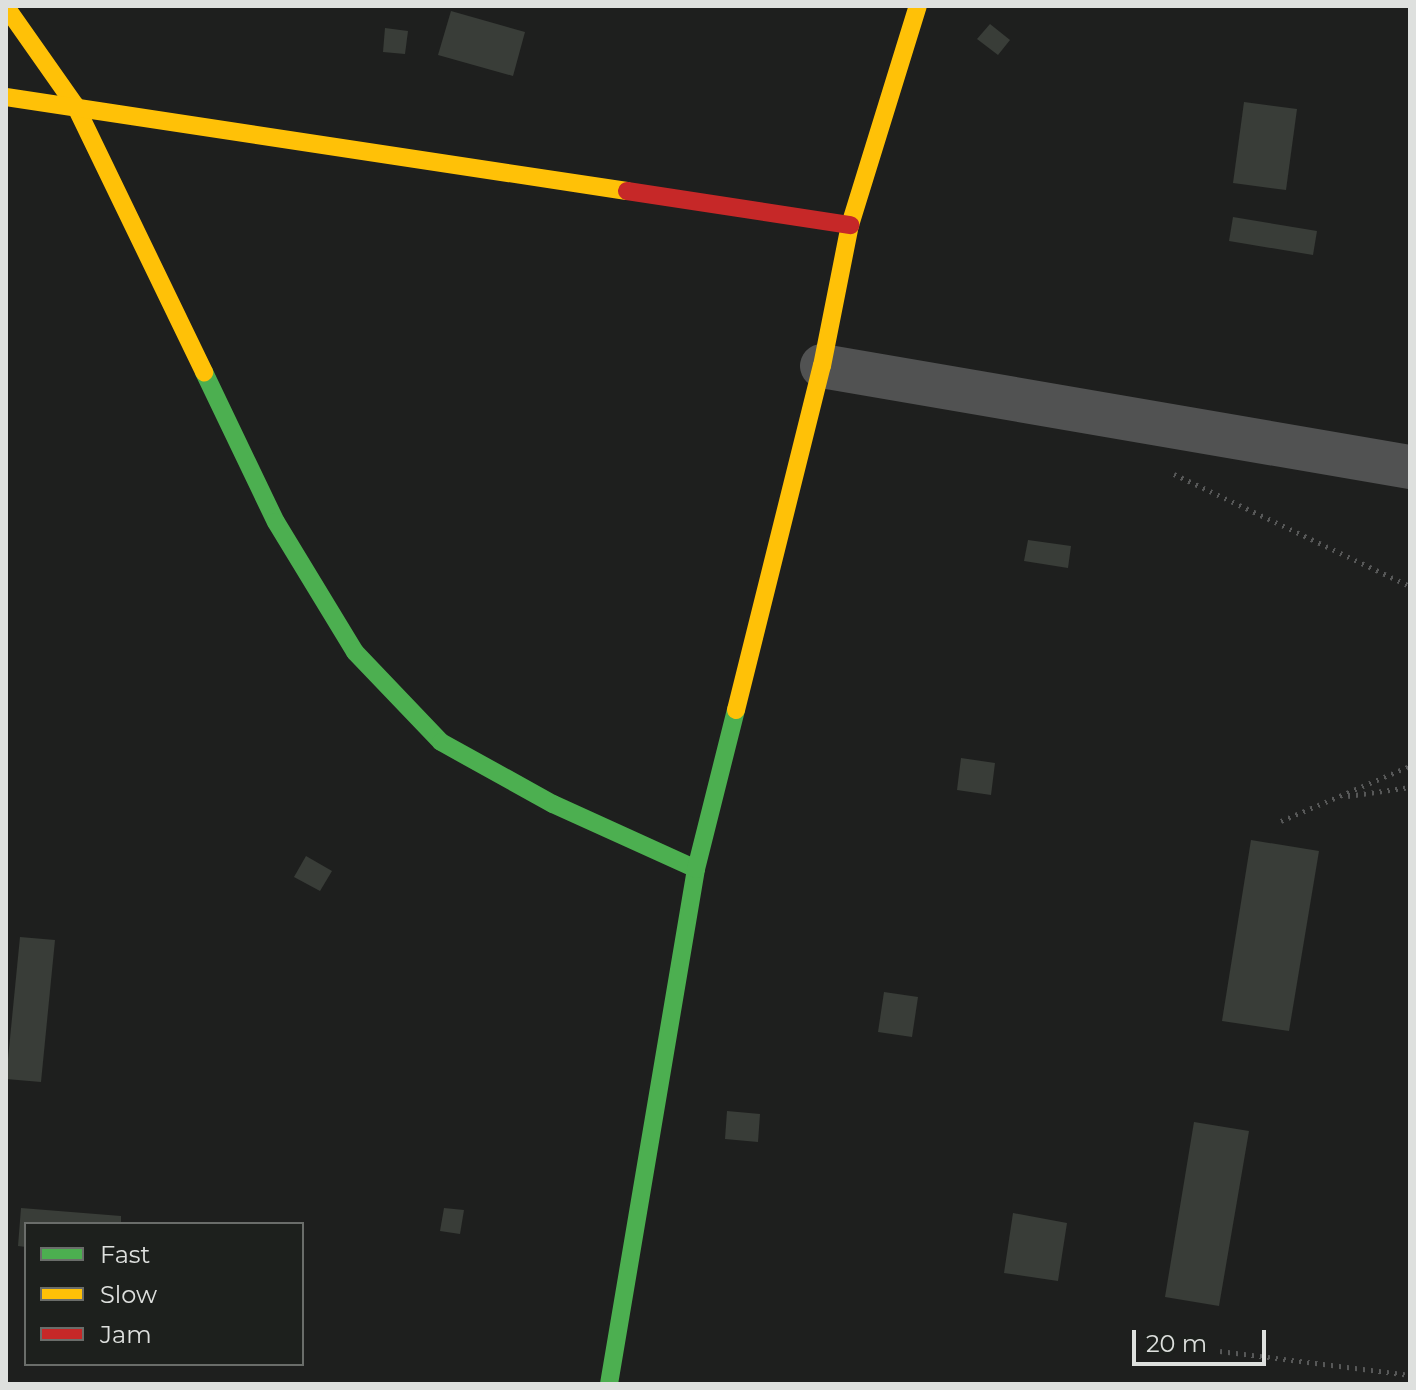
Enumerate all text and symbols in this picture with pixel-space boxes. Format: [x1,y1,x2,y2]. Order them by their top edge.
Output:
legend [24,1222,304,1366]
text: Fast [100,1240,150,1269]
text: Slow [100,1280,157,1309]
scale bar [1136,1314,1270,1364]
text: Jam [100,1320,152,1349]
text: 20 m [1146,1329,1207,1358]

